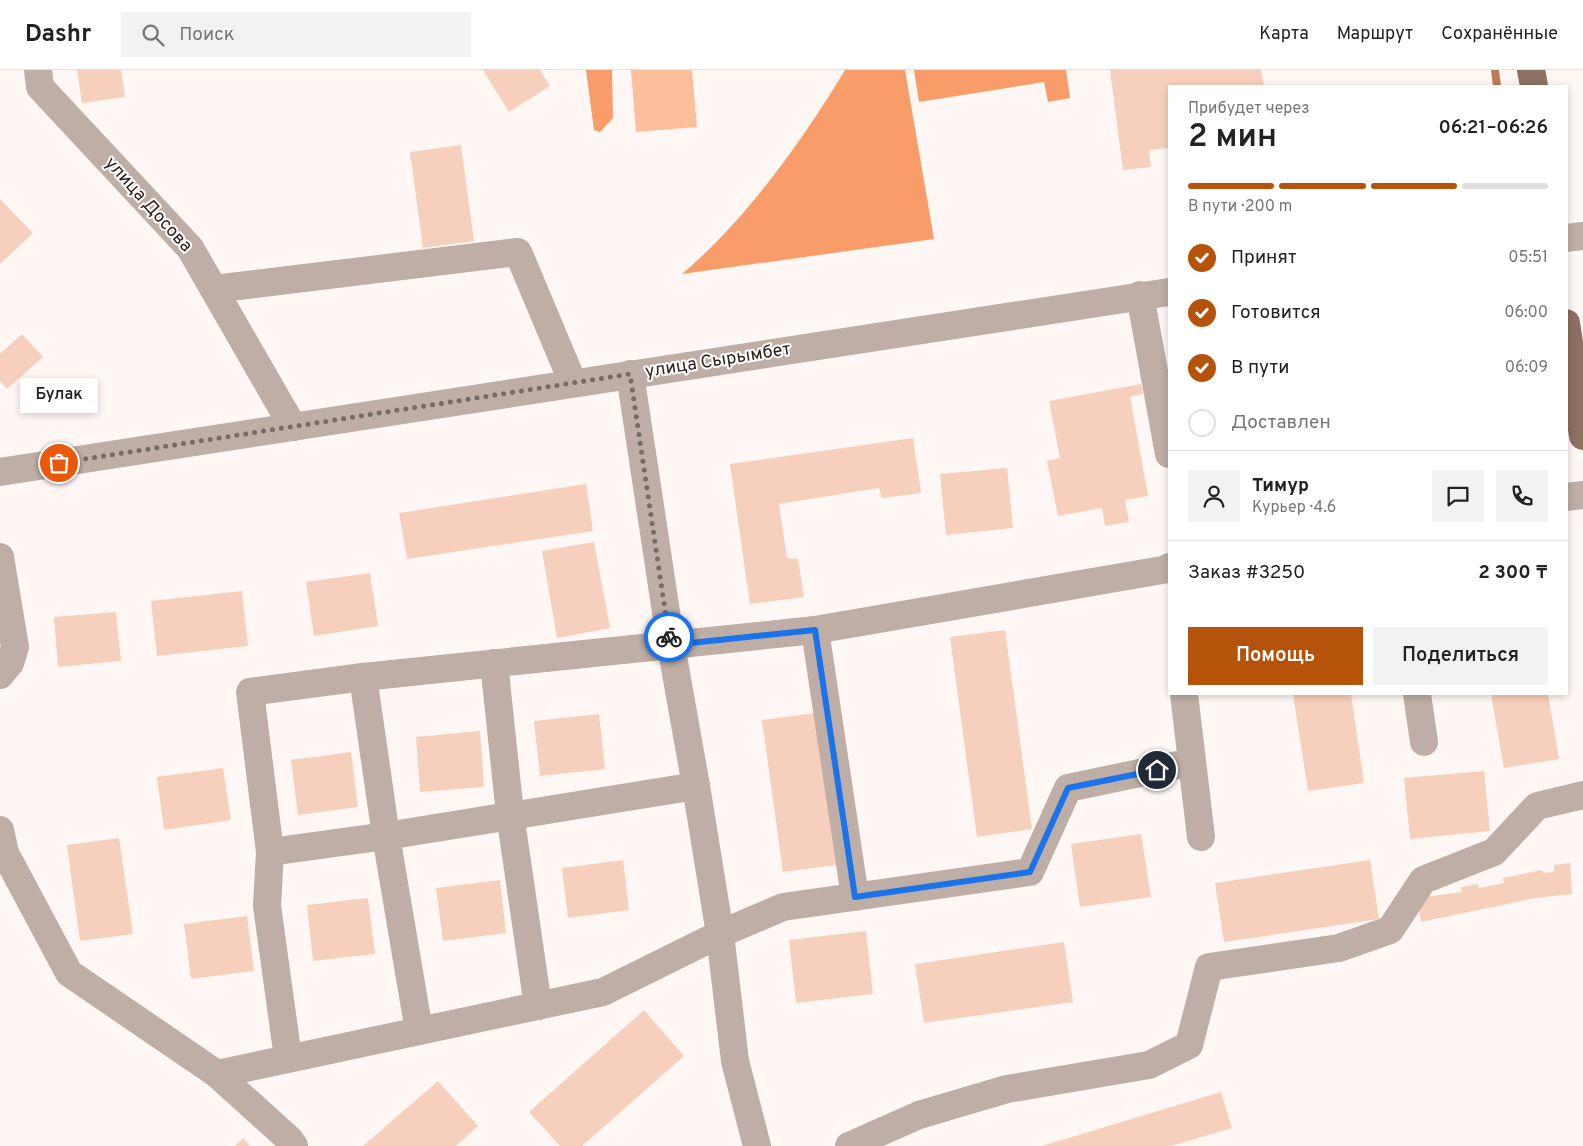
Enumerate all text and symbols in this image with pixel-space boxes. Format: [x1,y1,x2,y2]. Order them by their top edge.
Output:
search box [121,12,471,57]
text: Dashr [25,20,91,50]
icon: search [139,21,167,49]
text: Поиск [179,23,235,47]
text: Карта [1259,23,1309,46]
text: Маршрут [1337,23,1413,46]
text: Сохранённые [1441,23,1558,46]
text: Прибудет через [1188,99,1310,119]
text: 06:21–06:26 [1438,116,1548,140]
text: 2 мин [1188,118,1277,158]
street label: улица Досова [99,153,197,257]
text: В пути · 200 m [1188,197,1292,217]
icon: check [1188,244,1216,272]
text: Принят [1231,246,1297,270]
text: 05:51 [1508,248,1548,268]
icon: check [1188,299,1216,327]
text: Готовится [1231,301,1321,325]
text: 06:00 [1504,303,1548,323]
street label: улица Сырымбет [644,338,792,384]
icon: check [1188,354,1216,382]
text: В пути [1231,356,1289,380]
text: 06:09 [1505,358,1548,378]
callout: Булак [20,378,98,413]
text: Булак [35,385,83,405]
text: Доставлен [1231,411,1331,435]
pin [38,442,80,484]
icon: bag [45,449,73,477]
button: person [1188,470,1240,522]
button: chat [1432,470,1484,522]
button: phone [1496,470,1548,522]
text: Тимур [1252,474,1309,498]
text: Курьер · 4.6 [1252,498,1336,518]
text: Заказ #3250 [1188,561,1305,585]
text: 2 300 ₸ [1478,561,1548,585]
courier [644,612,694,662]
icon: bike [655,623,683,651]
button: Помощь [1188,627,1363,685]
button: Поделиться [1373,627,1548,685]
pin [1136,749,1178,791]
icon: home [1143,756,1171,784]

